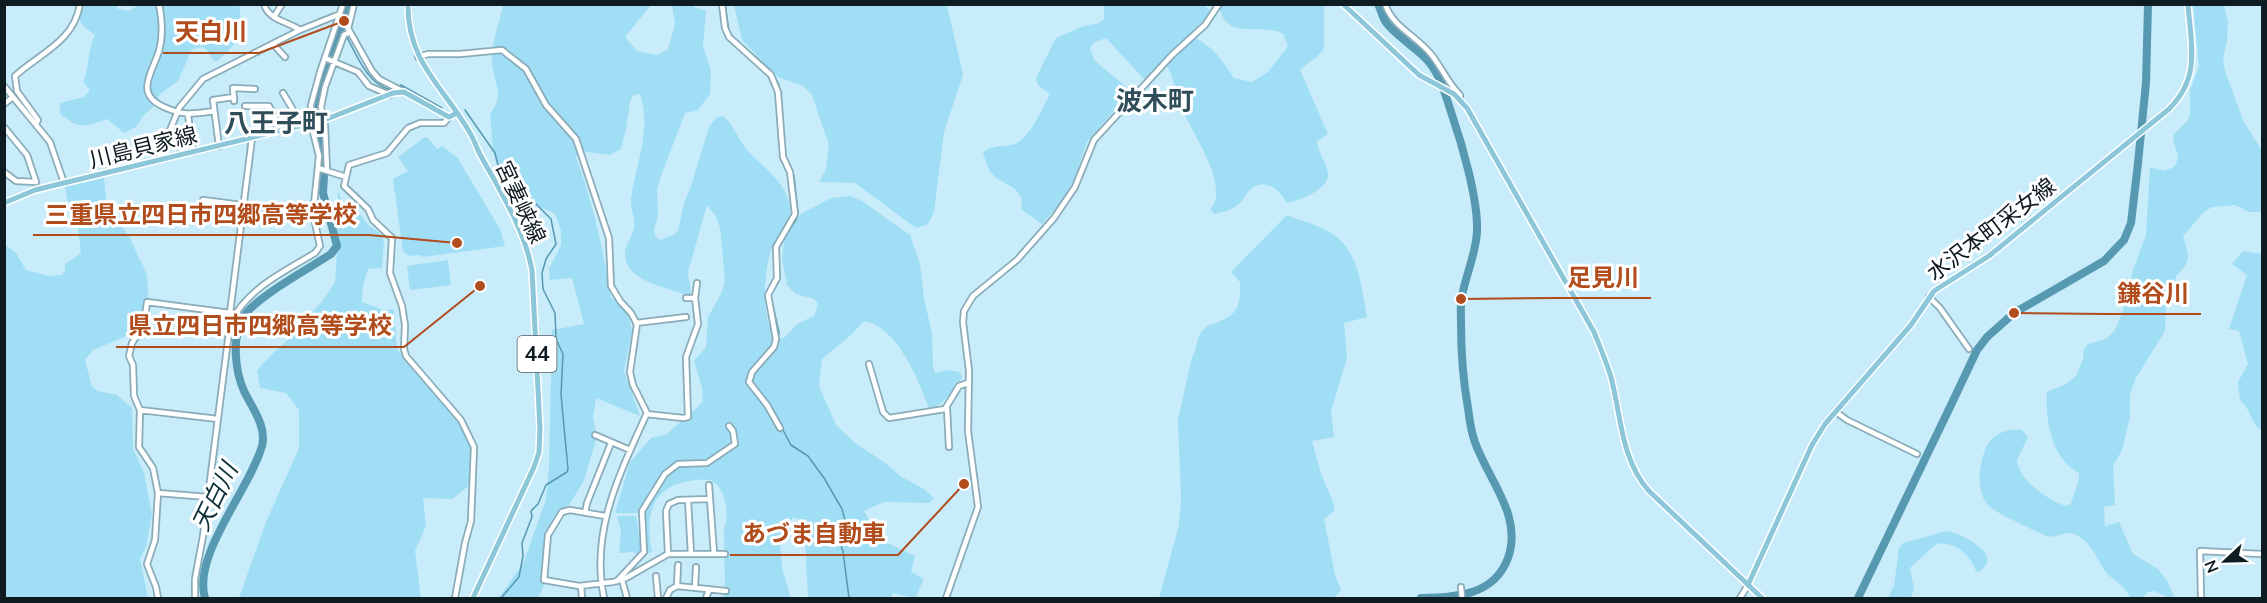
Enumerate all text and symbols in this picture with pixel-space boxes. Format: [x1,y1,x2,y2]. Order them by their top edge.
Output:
callout: 天白川 [163,11,259,53]
text: 天白川 [175,16,247,46]
district label: 波木町 [1116,84,1194,117]
district label: 八王子町 [224,106,328,139]
street label: 川島貝家線 [86,120,200,174]
street label: 宮妻峡線 [490,156,552,248]
street label: 水沢本町采女線 [1921,171,2061,287]
callout: 三重県立四日市四郷高等学校 [33,193,369,235]
text: 三重県立四日市四郷高等学校 [45,199,357,229]
callout: 足見川 [1555,256,1651,298]
text: 足見川 [1567,262,1639,292]
callout: 鎌谷川 [2105,272,2201,314]
text: 鎌谷川 [2117,278,2189,308]
callout: 県立四日市四郷高等学校 [116,305,404,347]
text: 県立四日市四郷高等学校 [128,310,392,340]
road number: 44 [518,336,556,372]
water label: 天白川 [185,455,245,535]
callout: あづま自動車 [730,513,898,555]
text: あづま自動車 [742,518,886,548]
north arrow [2195,531,2255,591]
text: N [2200,557,2223,576]

